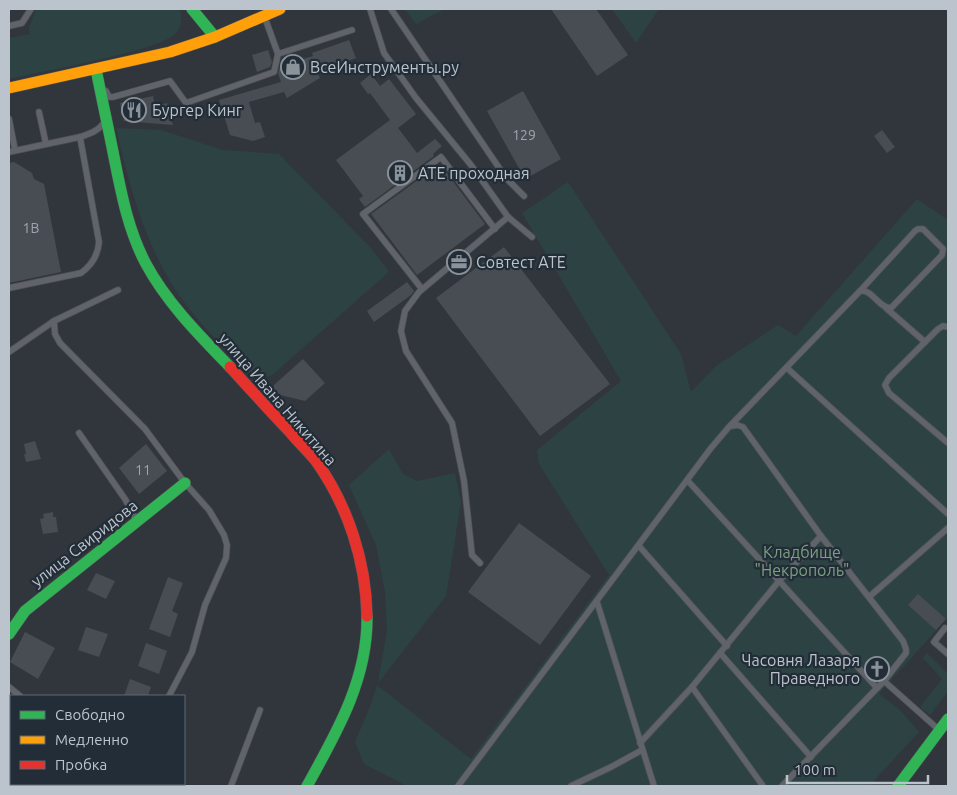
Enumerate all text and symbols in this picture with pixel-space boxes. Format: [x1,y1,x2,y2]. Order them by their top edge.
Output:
shop icon: ВсеИнструменты.ру [280,54,306,80]
place label: ВсеИнструменты.ру [310,58,459,76]
restaurant icon: Бургер Кинг [121,97,147,123]
place label: Бургер Кинг [152,101,243,119]
house number: 129 [512,127,536,143]
building icon: АТЕ проходная [387,160,413,186]
place label: АТЕ проходная [418,164,530,182]
house number: 1В [23,220,39,236]
office icon: Совтест АТЕ [446,249,472,275]
place label: Совтест АТЕ [476,253,566,271]
street label: улица Ивана Никитина [216,329,340,469]
house number: 11 [135,462,151,478]
street label: улица Свиридова [27,496,141,590]
park label: Кладбище "Некрополь" [755,543,849,579]
place label: Часовня Лазаря Праведного [742,651,860,687]
church icon: Часовня Лазаря Праведного [864,656,890,682]
legend [10,695,185,785]
text: Свободно [55,706,125,723]
text: Медленно [55,731,129,748]
scale bar [787,752,928,784]
text: Пробка [55,756,107,773]
text: 100 m [794,761,836,778]

